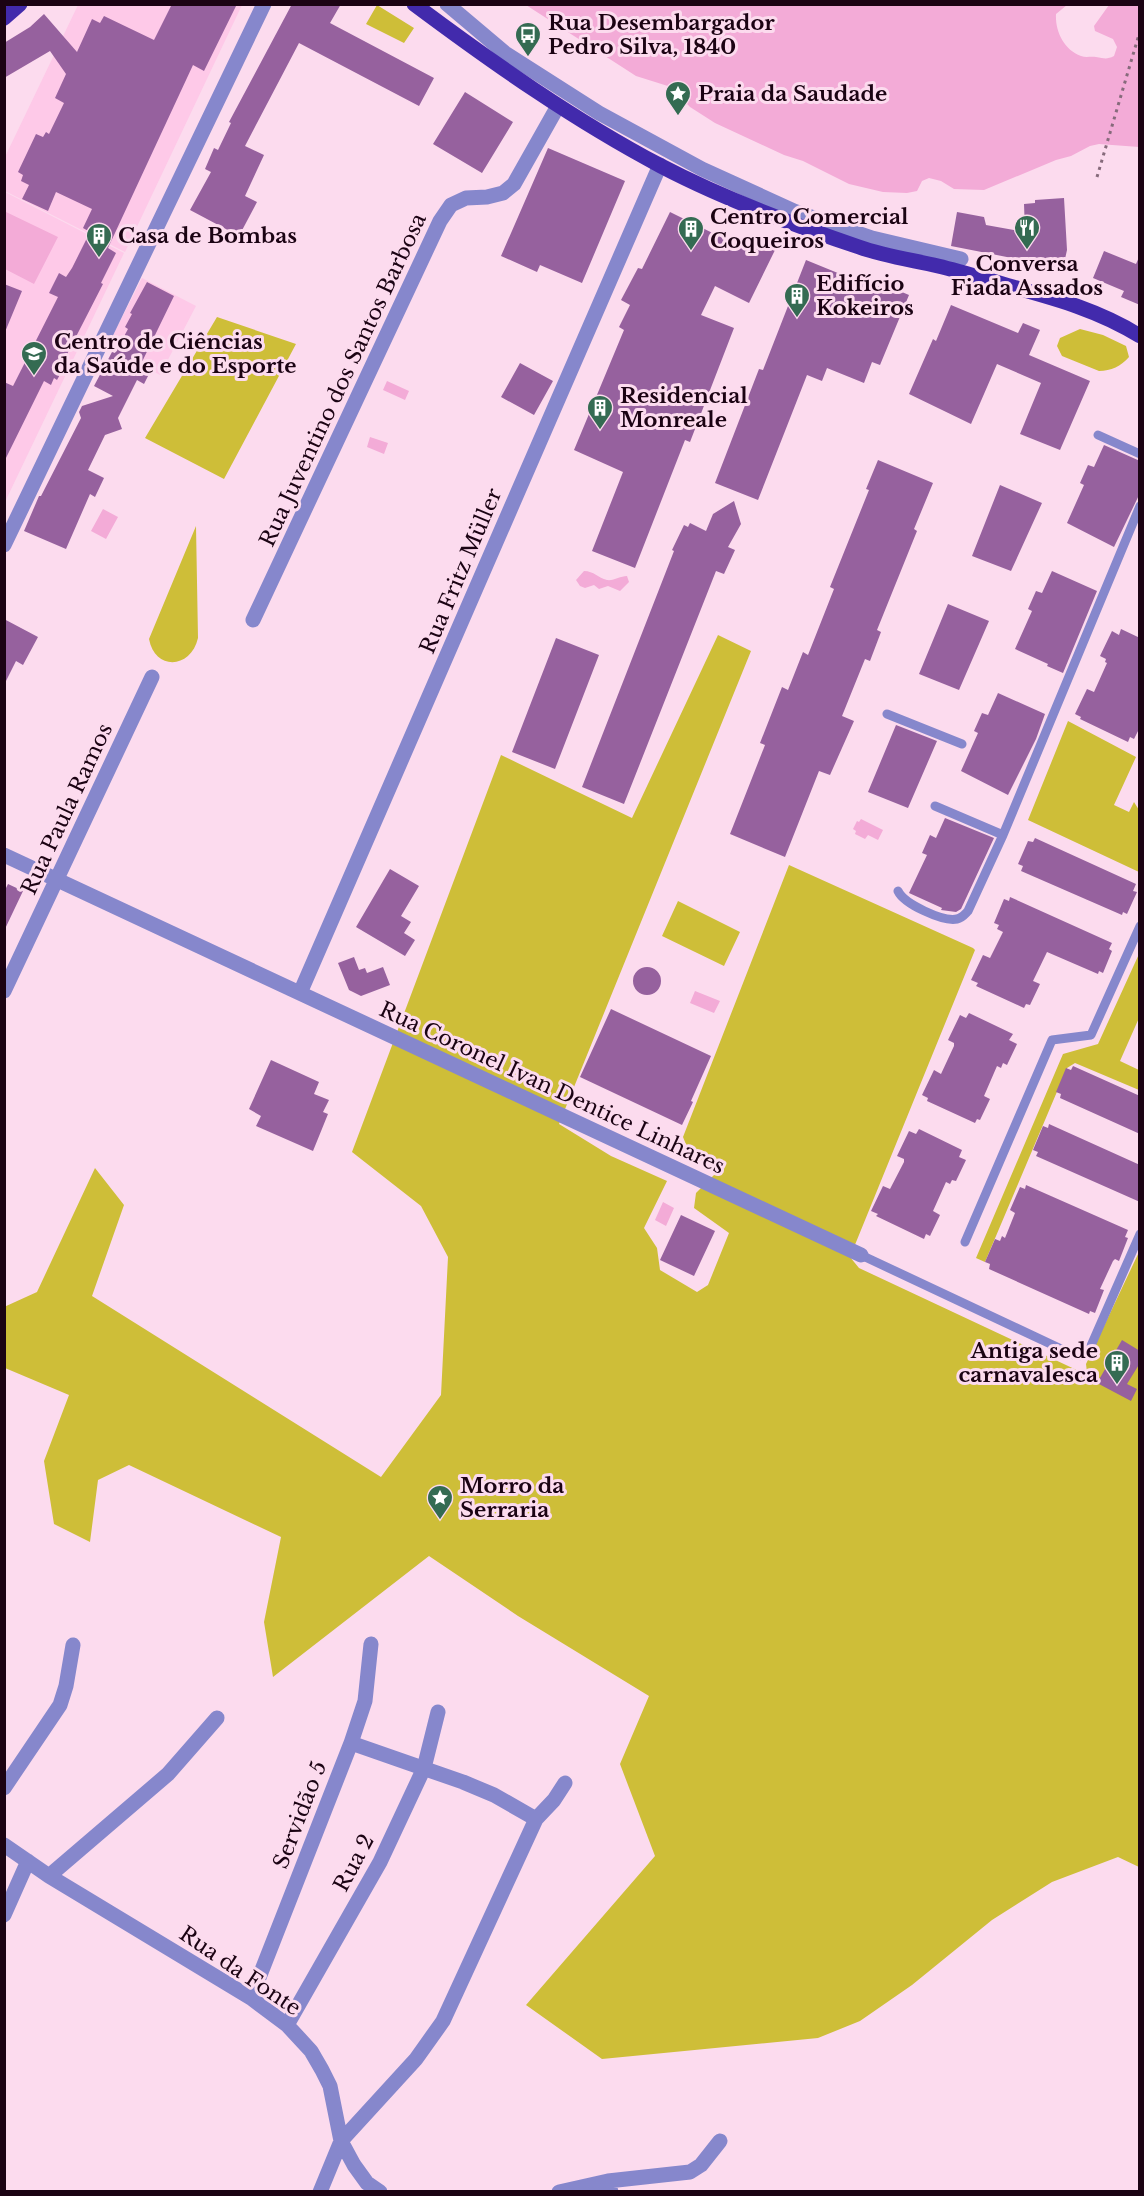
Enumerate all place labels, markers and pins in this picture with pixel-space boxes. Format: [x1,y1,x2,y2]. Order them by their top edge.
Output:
place label: Rua Desembargador Pedro Silva, 1840 [548,10,775,60]
bus stop icon: Rua Desembargador Pedro Silva, 1840 [513,20,543,58]
place icon: Praia da Saudade [663,79,693,117]
place label: Praia da Saudade [698,81,887,107]
place label: Centro Comercial Coqueiros [710,204,909,254]
restaurant icon: Conversa Fiada Assados [1012,213,1042,251]
building icon: Centro Comercial Coqueiros [676,214,706,252]
building icon: Casa de Bombas [84,221,114,259]
place label: Casa de Bombas [118,223,297,249]
place label: Conversa Fiada Assados [951,251,1103,301]
place label: Edifício Kokeiros [816,271,914,321]
building icon: Edifício Kokeiros [782,281,812,319]
place label: Centro de Ciências da Saúde e do Esporte [54,329,297,379]
school or university icon: Centro de Ciências da Saúde e do Esporte [19,339,49,377]
place label: Residencial Monreale [620,383,748,433]
building icon: Residencial Monreale [585,393,615,431]
place label: Antiga sede carnavalesca [959,1338,1098,1388]
building icon: Antiga sede carnavalesca [1102,1348,1132,1386]
place label: Morro da Serraria [460,1473,564,1523]
place icon: Morro da Serraria [425,1483,455,1521]

